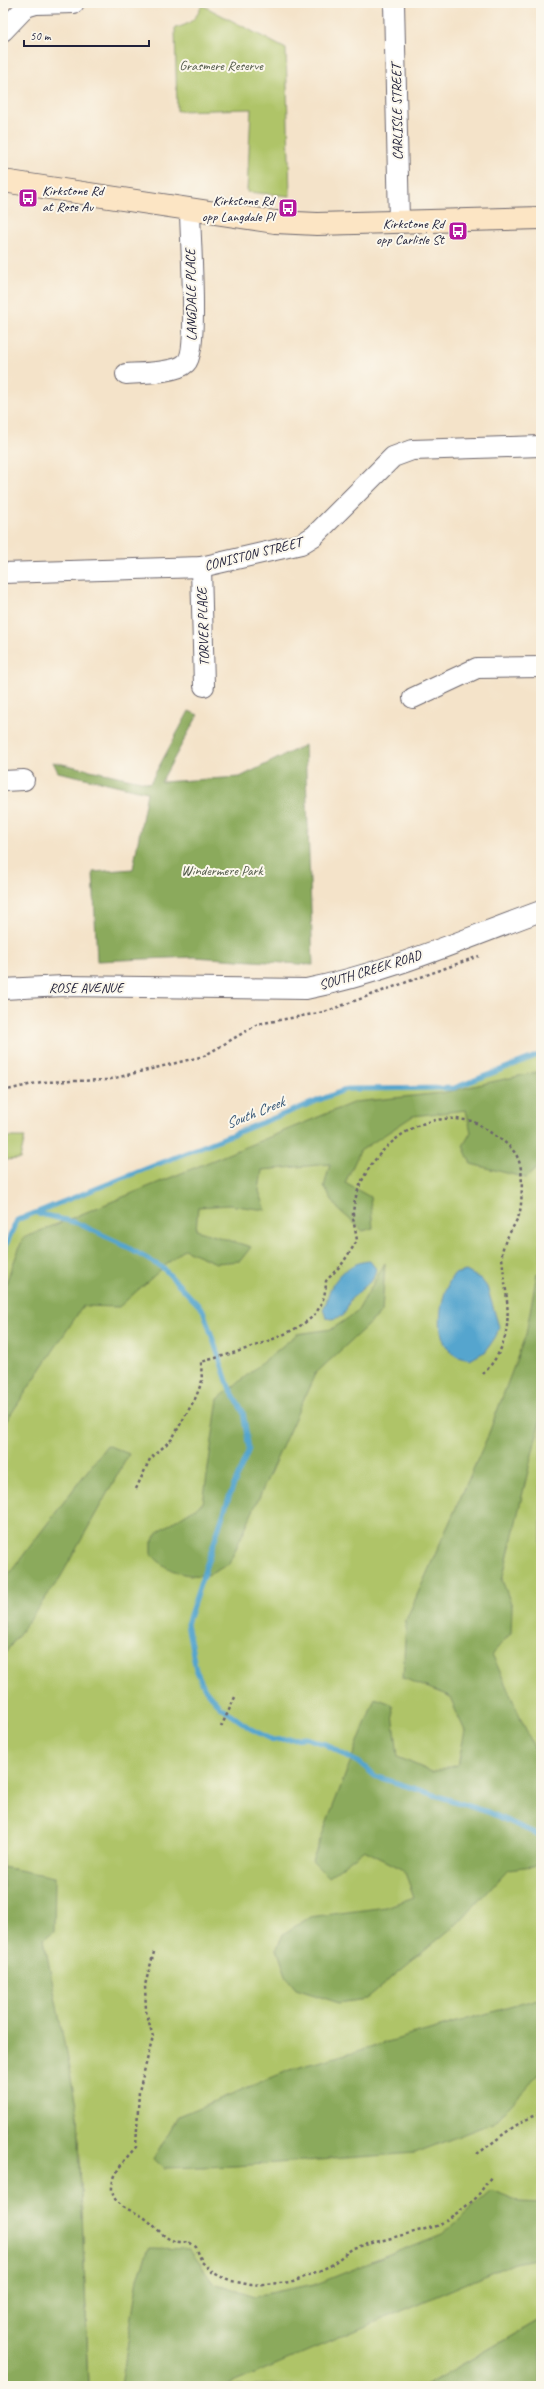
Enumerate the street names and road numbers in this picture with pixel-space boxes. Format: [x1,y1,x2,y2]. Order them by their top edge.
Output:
street label: CARLISLE STREET [388,60,406,160]
street label: LANGDALE PLACE [182,246,200,341]
street label: CONISTON STREET [203,533,307,574]
street label: TORVER PLACE [193,586,213,666]
street label: SOUTH CREEK ROAD [317,946,424,994]
street label: ROSE AVENUE [49,979,126,996]

